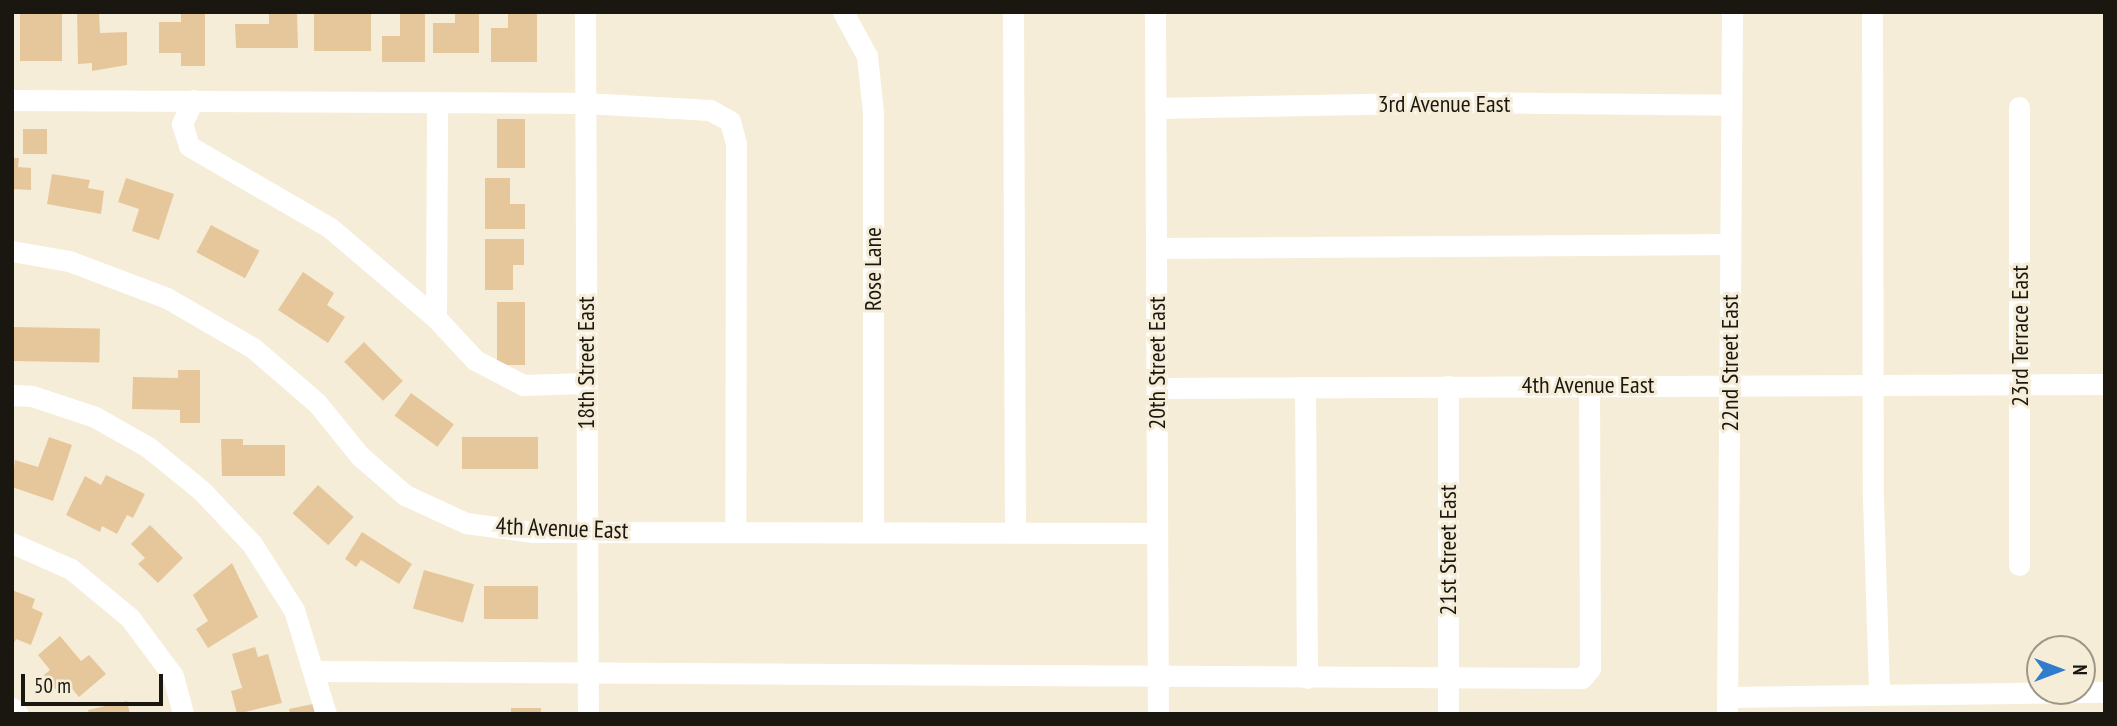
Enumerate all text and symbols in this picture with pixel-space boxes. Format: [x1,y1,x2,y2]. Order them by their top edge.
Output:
street label: 3rd Avenue East [1377,90,1511,118]
street label: Rose Lane [859,227,887,311]
street label: 23rd Terrace East [2006,265,2034,407]
street label: 22nd Street East [1716,295,1744,431]
street label: 18th Street East [572,296,600,430]
street label: 20th Street East [1143,296,1171,430]
street label: 4th Avenue East [1521,371,1655,399]
street label: 21st Street East [1434,485,1462,615]
street label: 4th Avenue East [495,511,629,545]
north arrow [2026,635,2096,705]
scale bar [24,660,166,704]
text: N [2068,665,2092,675]
text: 50 m [34,672,71,699]

